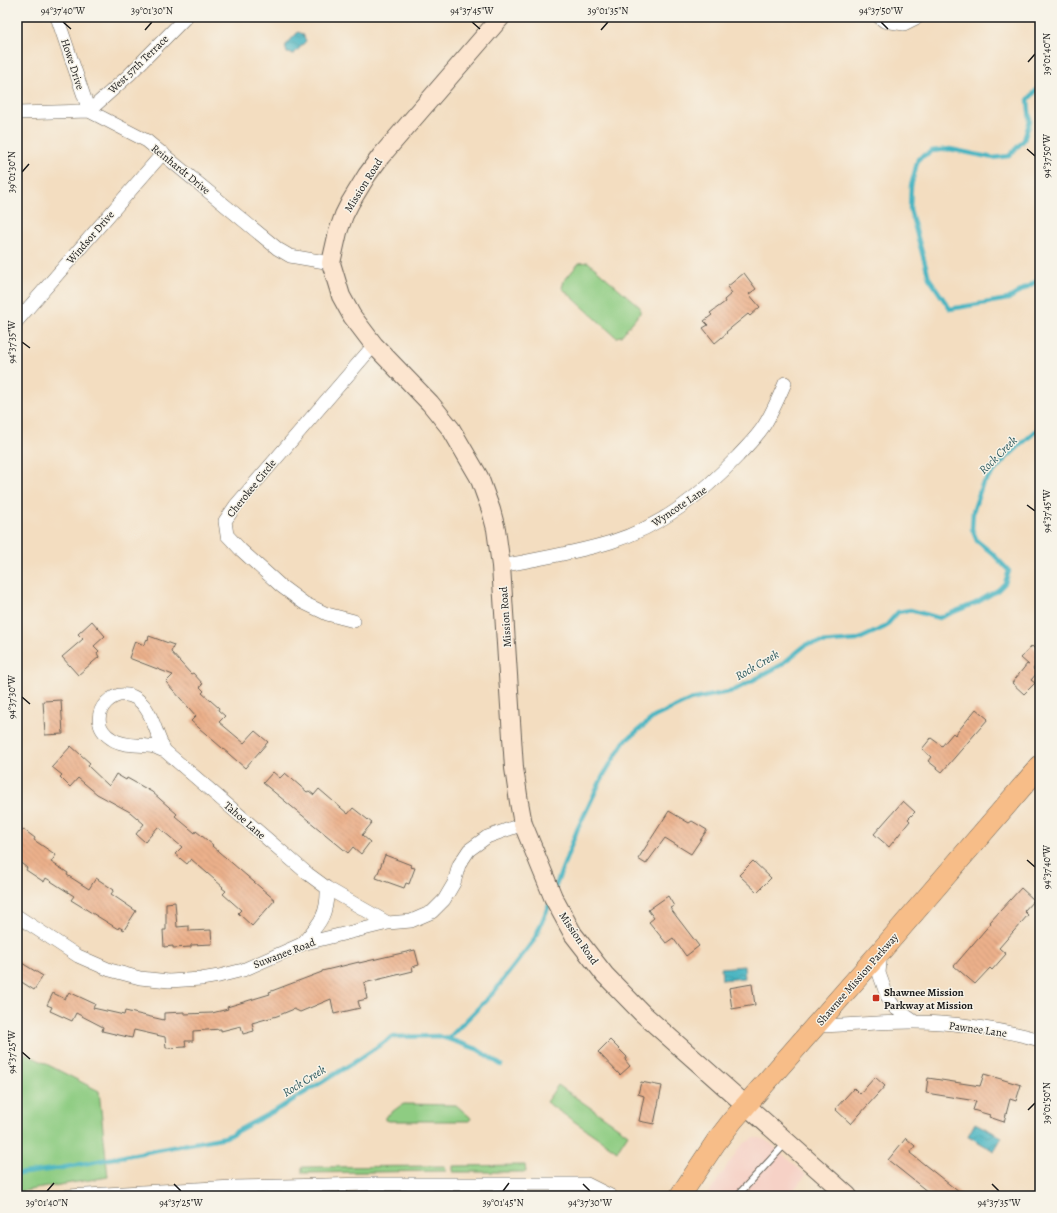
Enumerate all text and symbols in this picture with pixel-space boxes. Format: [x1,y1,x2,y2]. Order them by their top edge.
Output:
text: 94°37'40"W [41,4,86,17]
text: 39°01'30"N [131,4,173,17]
text: 94°37'45"W [450,4,494,17]
text: 39°01'35"N [588,4,628,17]
text: 94°37'50"W [859,4,904,17]
street label: West 57th Terrace [104,32,172,98]
text: 39°01'40"N [1040,33,1053,75]
street label: Howe Drive [57,37,88,92]
text: 94°37'50"W [1040,133,1053,178]
street label: Reinhardt Drive [148,141,213,198]
text: 39°01'30"N [5,151,18,193]
street label: Mission Road [341,155,386,215]
street label: Windsor Drive [62,208,118,268]
text: 94°37'35"W [5,320,18,363]
water label: Rock Creek [975,432,1021,478]
street label: Cherokee Circle [223,456,280,521]
street label: Wyncote Lane [648,482,710,531]
text: 94°37'45"W [1040,489,1053,533]
street label: Mission Road [496,586,515,648]
water label: Rock Creek [732,646,782,684]
text: 94°37'30"W [5,674,18,719]
street label: Tahoe Lane [221,798,269,843]
text: 94°37'40"W [1040,844,1053,889]
street label: Mission Road [555,909,602,968]
street label: Shawnee Mission Parkway [813,930,902,1029]
street label: Suwanee Road [251,935,318,972]
place label: Shawnee Mission Parkway at Mission [884,985,973,1013]
marker: Shawnee Mission Parkway at Mission [871,993,881,1003]
street label: Pawnee Lane [948,1018,1008,1041]
text: 94°37'25"W [5,1030,18,1074]
water label: Rock Creek [279,1061,329,1101]
text: 39°01'50"N [1040,1082,1053,1124]
text: 39°01'40"N [26,1196,68,1209]
text: 94°37'25"W [159,1196,203,1209]
text: 39°01'45"N [482,1196,524,1209]
text: 94°37'30"W [568,1196,613,1209]
text: 94°37'35"W [978,1196,1021,1209]

